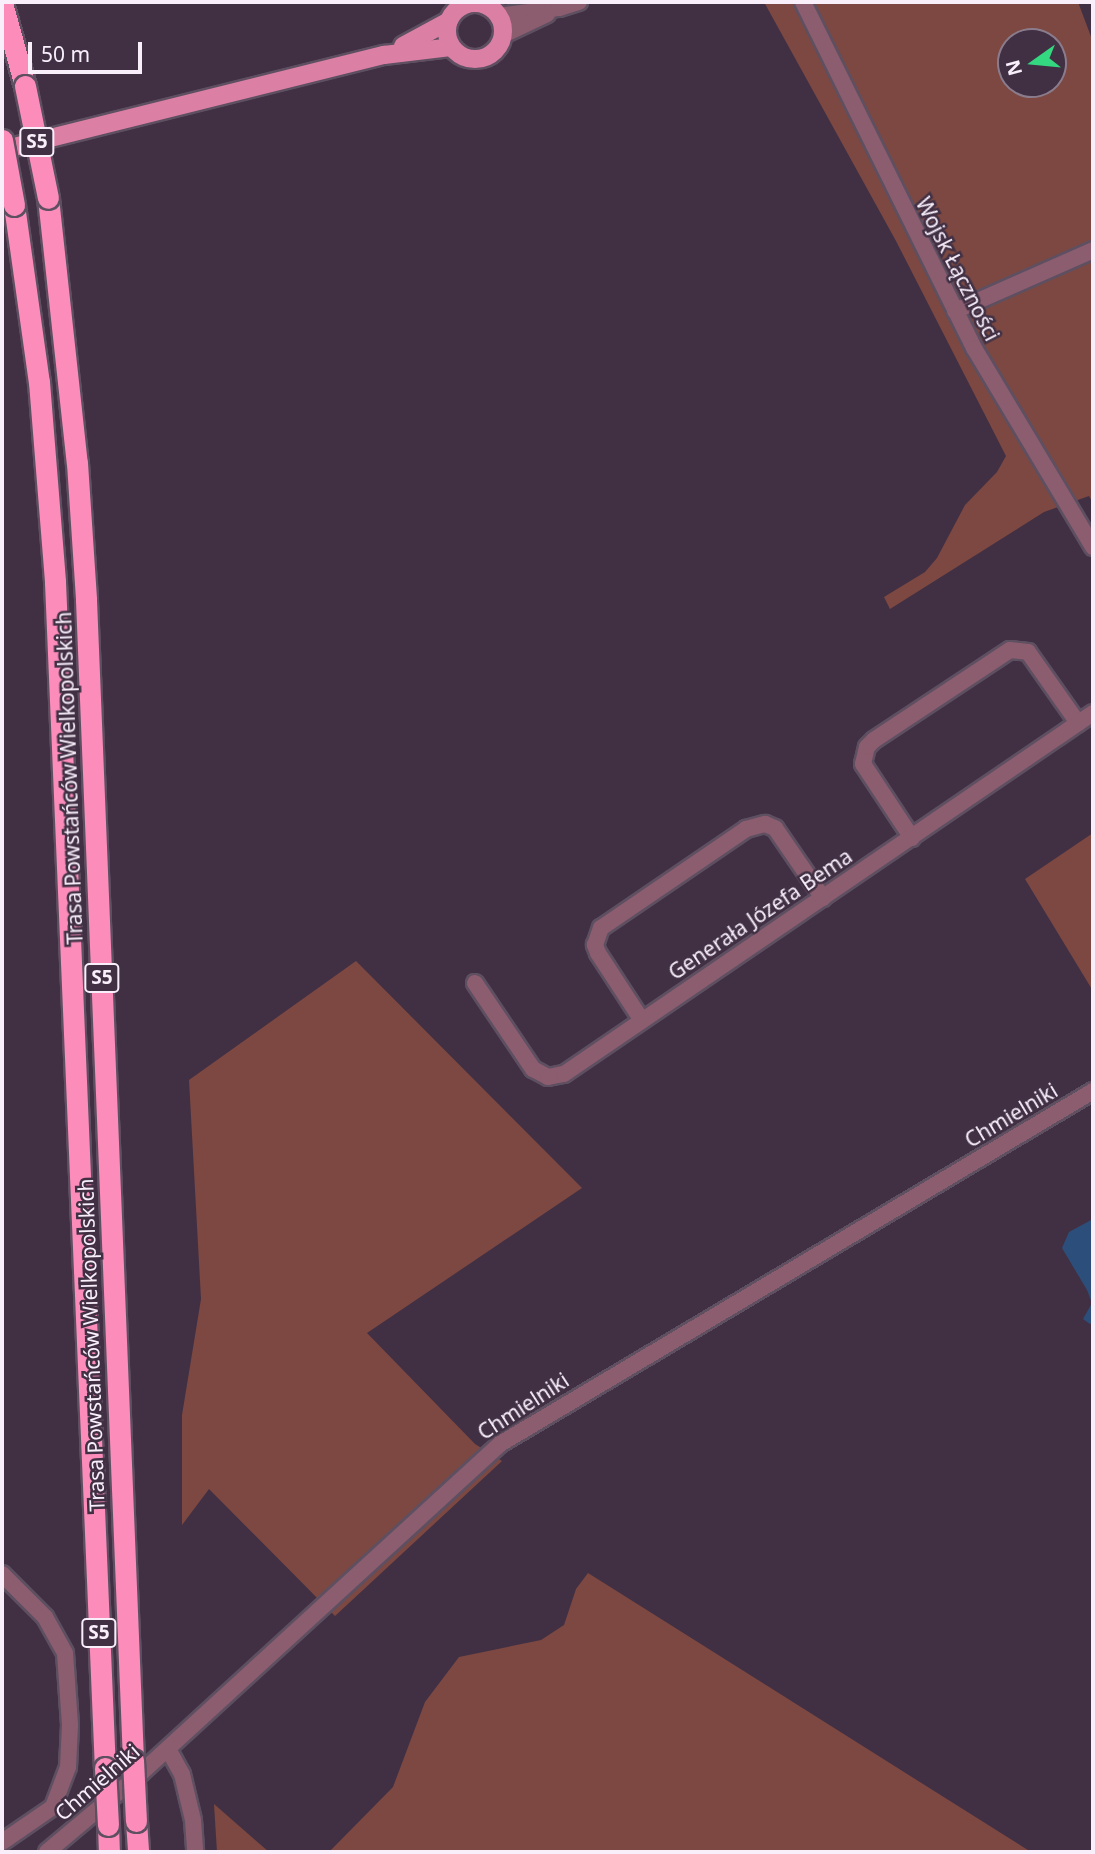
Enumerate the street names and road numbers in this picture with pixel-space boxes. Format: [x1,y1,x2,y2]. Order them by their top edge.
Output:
road number: S5 [18,126,56,158]
street label: Wojsk Łączności [911,193,1005,345]
street label: Trasa Powstańców Wielkopolskich [51,611,87,945]
street label: Generała Józefa Bema [663,843,857,985]
road number: S5 [83,962,121,994]
street label: Chmielniki [960,1078,1062,1152]
street label: Trasa Powstańców Wielkopolskich [73,1178,109,1512]
street label: Chmielniki [473,1367,573,1445]
road number: S5 [80,1618,118,1648]
street label: Chmielniki [50,1739,144,1825]

